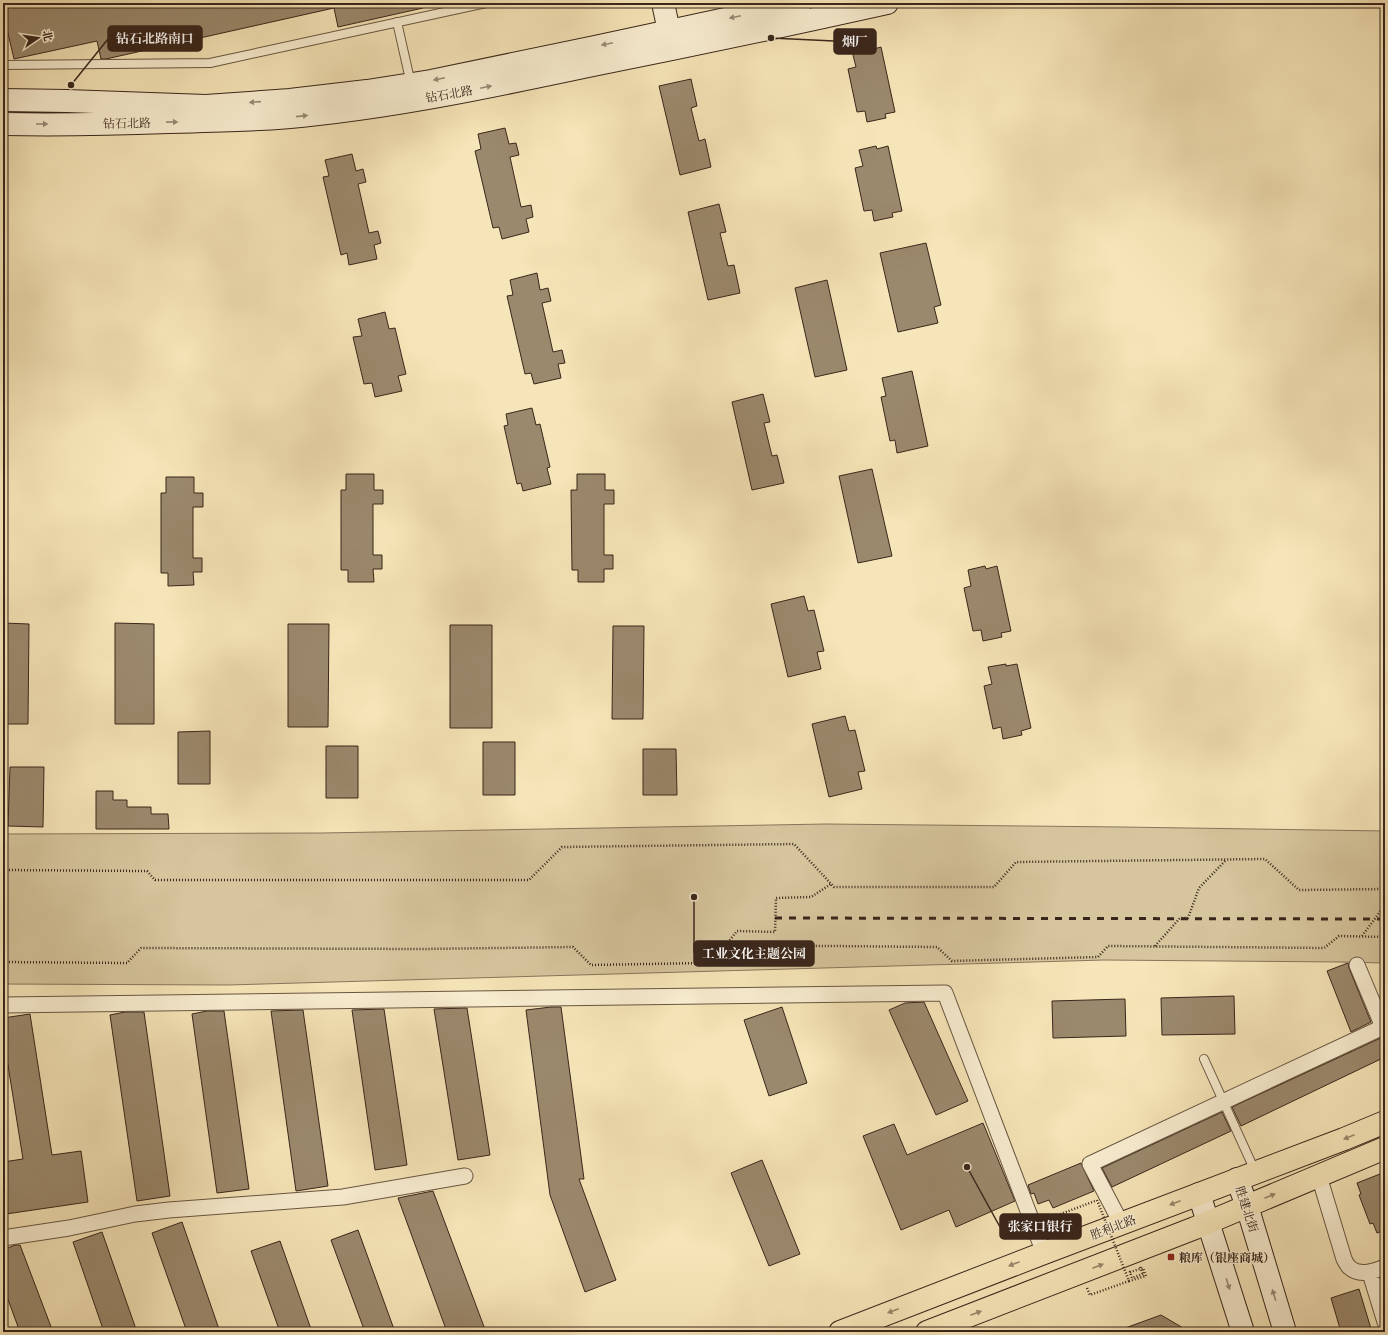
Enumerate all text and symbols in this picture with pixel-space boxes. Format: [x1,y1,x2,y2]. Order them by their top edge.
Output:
one-way arrow [728,15,741,21]
north arrow [18,18,58,58]
callout: 钻石北路南口 [108,26,202,51]
text: 北 [40,29,56,43]
callout: 烟厂 [834,29,876,54]
text: 钻石北路南口 [116,30,194,46]
text: 烟厂 [842,33,868,49]
one-way arrow [601,42,614,48]
one-way arrow [433,77,445,83]
street label: 钻石北路 [424,82,474,106]
one-way arrow [479,84,492,90]
one-way arrow [249,99,261,106]
one-way arrow [296,112,308,119]
street label: 钻石北路 [103,115,151,131]
one-way arrow [166,119,179,125]
one-way arrow [36,121,49,127]
callout: 工业文化主题公园 [694,941,814,966]
text: 工业文化主题公园 [702,945,806,961]
one-way arrow [1342,1134,1354,1140]
street label: 胜建北街 [1232,1184,1262,1235]
one-way arrow [1265,1193,1277,1199]
one-way arrow [1169,1200,1181,1206]
street label: 胜利北路 [1088,1211,1138,1243]
callout: 张家口银行 [1000,1214,1081,1239]
text: 张家口银行 [1007,1218,1073,1234]
place label: 粮库（银座商城） [1179,1250,1275,1265]
marker: 粮库（银座商城） [1166,1252,1176,1262]
one-way arrow [1008,1262,1020,1268]
one-way arrow [1092,1263,1104,1269]
one-way arrow [1225,1278,1231,1290]
one-way arrow [1271,1288,1277,1300]
one-way arrow [887,1309,899,1315]
one-way arrow [971,1309,983,1315]

